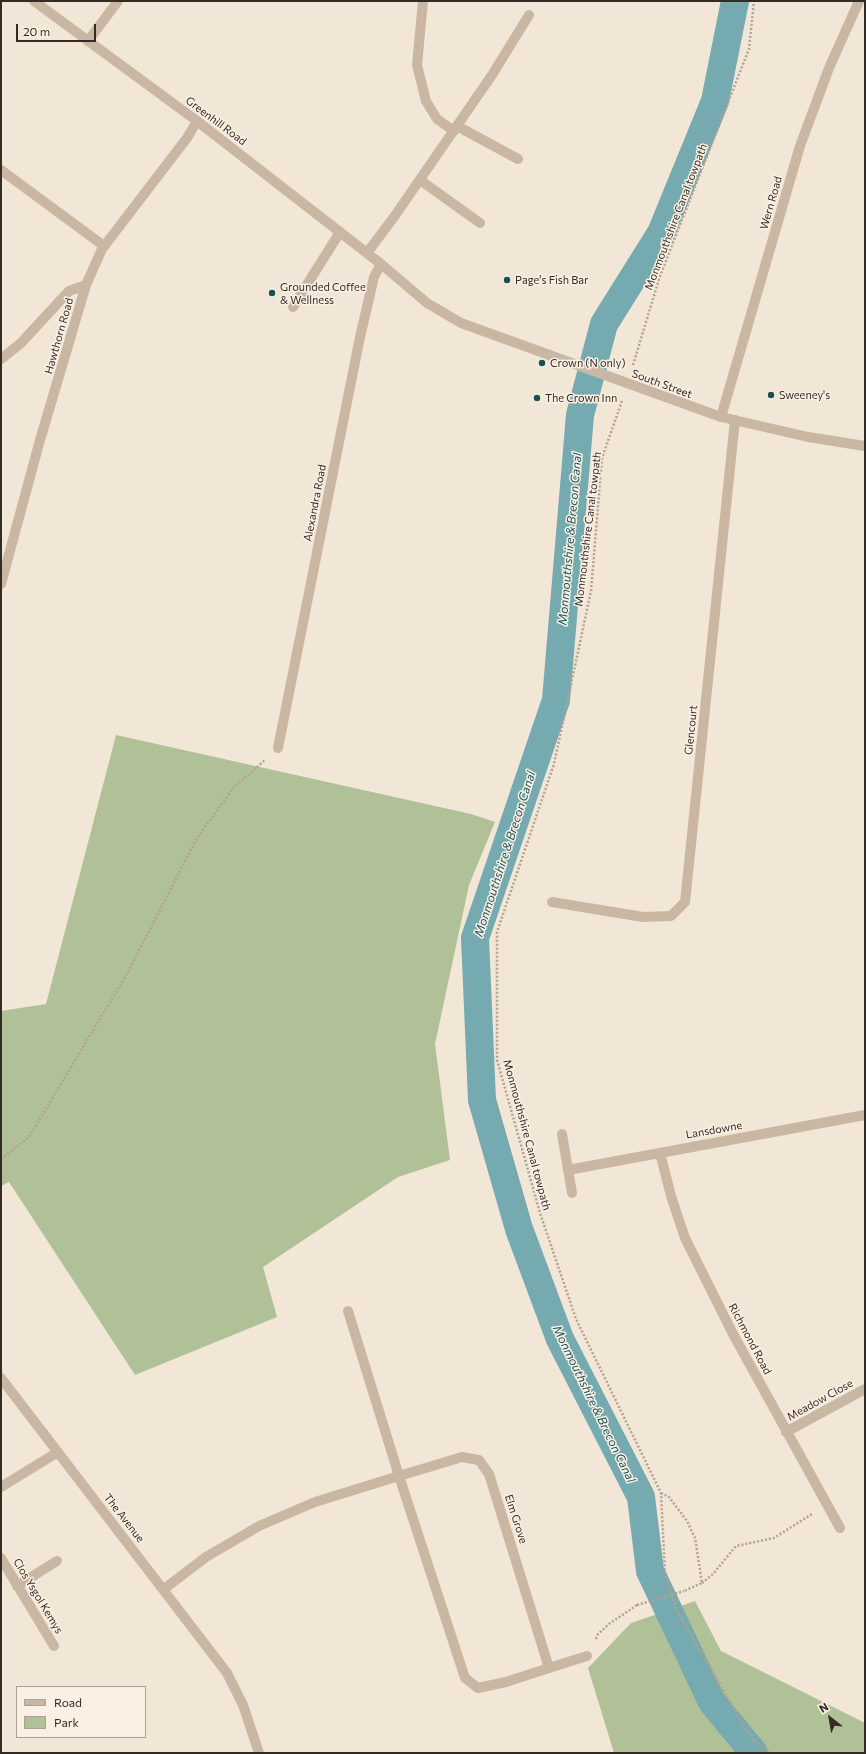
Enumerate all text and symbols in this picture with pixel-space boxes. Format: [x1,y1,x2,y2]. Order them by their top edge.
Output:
scale bar [18,16,98,42]
text: 20 m [23,24,50,38]
street label: Greenhill Road [183,94,249,148]
street label: Monmouthshire Canal towpath [642,142,710,292]
street label: Wern Road [757,175,785,231]
place label: Page's Fish Bar [515,273,588,287]
marker: Page's Fish Bar [502,275,512,285]
place label: Grounded Coffee & Wellness [280,280,366,306]
marker: Grounded Coffee & Wellness [267,288,277,298]
street label: Hawthorn Road [42,296,76,376]
place label: Crown (N only) [550,356,625,370]
marker: Crown (N only) [537,358,547,368]
street label: South Street [630,367,694,401]
place label: Sweeney's [779,388,830,402]
marker: Sweeney's [766,390,776,400]
place label: The Crown Inn [545,391,617,405]
marker: The Crown Inn [532,393,542,403]
street label: Monmouthshire Canal towpath [572,451,604,607]
water label: Monmouthshire & Brecon Canal [555,452,585,626]
street label: Alexandra Road [301,463,329,543]
street label: Glencourt [682,704,700,756]
water label: Monmouthshire & Brecon Canal [471,769,539,939]
street label: Monmouthshire Canal towpath [500,1058,554,1212]
street label: Lansdowne [685,1119,743,1141]
street label: Richmond Road [726,1301,774,1377]
water label: Monmouthshire & Brecon Canal [550,1323,638,1485]
street label: Meadow Close [785,1376,855,1424]
street label: The Avenue [101,1491,147,1545]
street label: Elm Grove [502,1493,530,1545]
street label: Clos Ysgol Kemys [10,1556,66,1636]
legend [16,1686,146,1738]
text: Road [54,1695,82,1709]
north arrow [810,1698,850,1738]
text: N [817,1700,830,1715]
text: Park [54,1715,79,1729]

